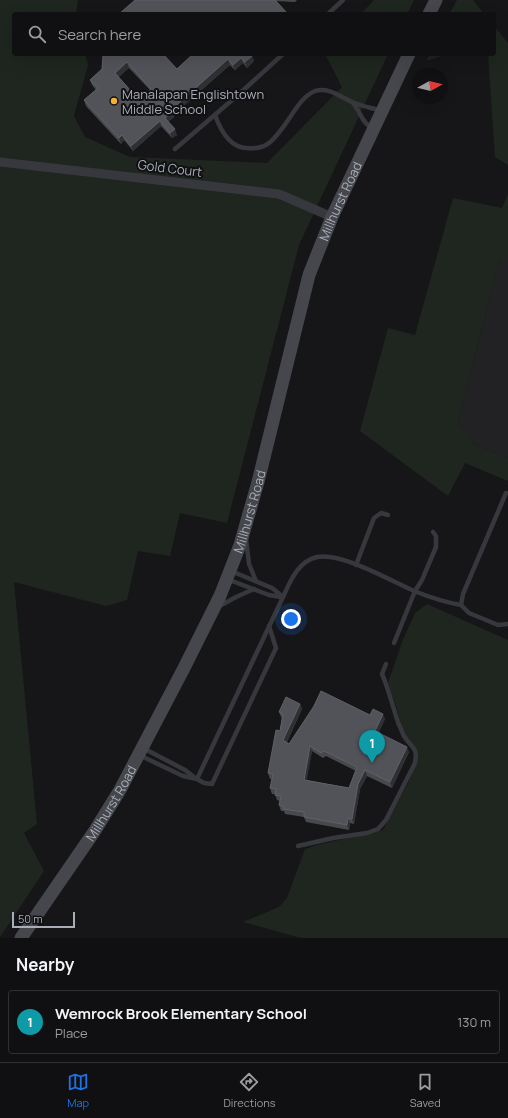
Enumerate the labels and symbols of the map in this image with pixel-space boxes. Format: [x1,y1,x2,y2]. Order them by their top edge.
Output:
north arrow [412,68,448,104]
place label: Manalapan Englishtown Middle School [122,85,264,118]
marker: Manalapan Englishtown Middle School [109,96,119,106]
street label: Gold Court [137,155,203,181]
street label: Millhurst Road [314,158,366,244]
street label: Millhurst Road [229,468,270,556]
your location [281,609,301,629]
pin: 1 [359,730,385,763]
street label: Millhurst Road [81,762,140,845]
scale bar [12,910,75,929]

